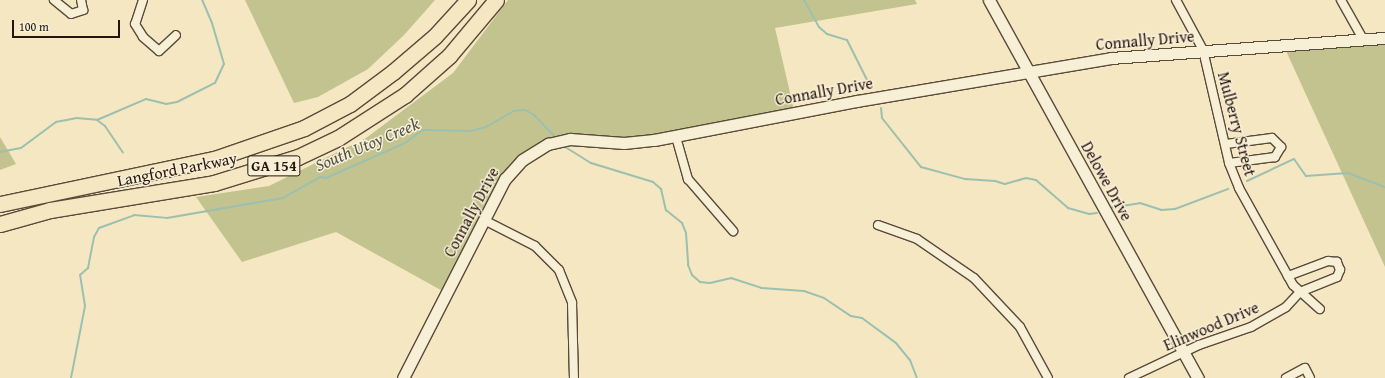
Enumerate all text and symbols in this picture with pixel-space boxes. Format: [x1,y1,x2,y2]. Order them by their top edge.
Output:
scale bar [14,12,122,38]
text: 100 m [19,18,49,35]
street label: Connally Drive [1095,26,1195,54]
street label: Mulberry Street [1214,70,1260,178]
street label: Connally Drive [774,73,874,109]
water label: South Utoy Creek [312,113,422,175]
street label: Delowe Drive [1077,138,1137,224]
street label: Langford Parkway [115,148,239,190]
road number: GA 154 [247,153,301,179]
street label: Connally Drive [439,164,503,260]
street label: Elinwood Drive [1161,297,1261,355]

